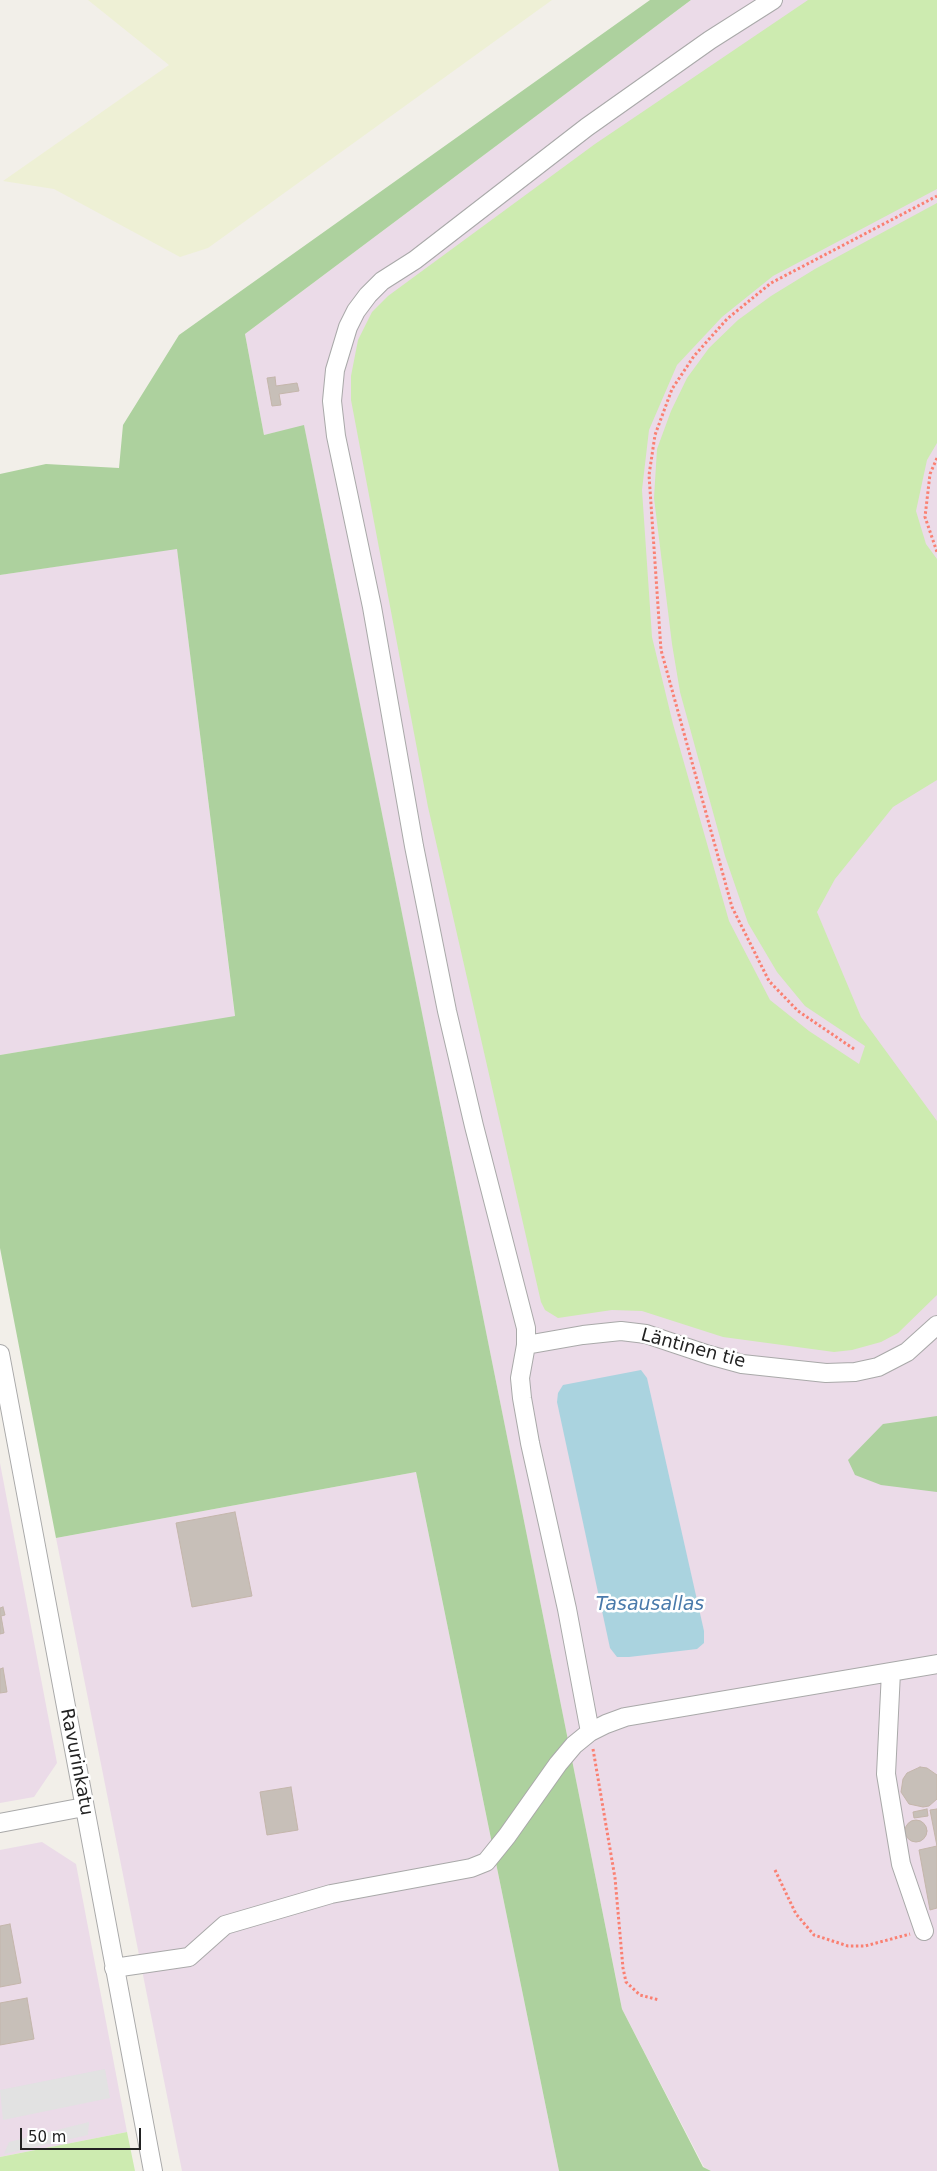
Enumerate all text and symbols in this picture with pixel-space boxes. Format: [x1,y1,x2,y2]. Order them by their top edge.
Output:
street label: Läntinen tie [638,1325,748,1373]
water label: Tasausallas [596,1594,704,1616]
street label: Ravurinkatu [55,1707,97,1817]
scale bar [22,2118,144,2150]
text: 50 m [28,2128,66,2146]

